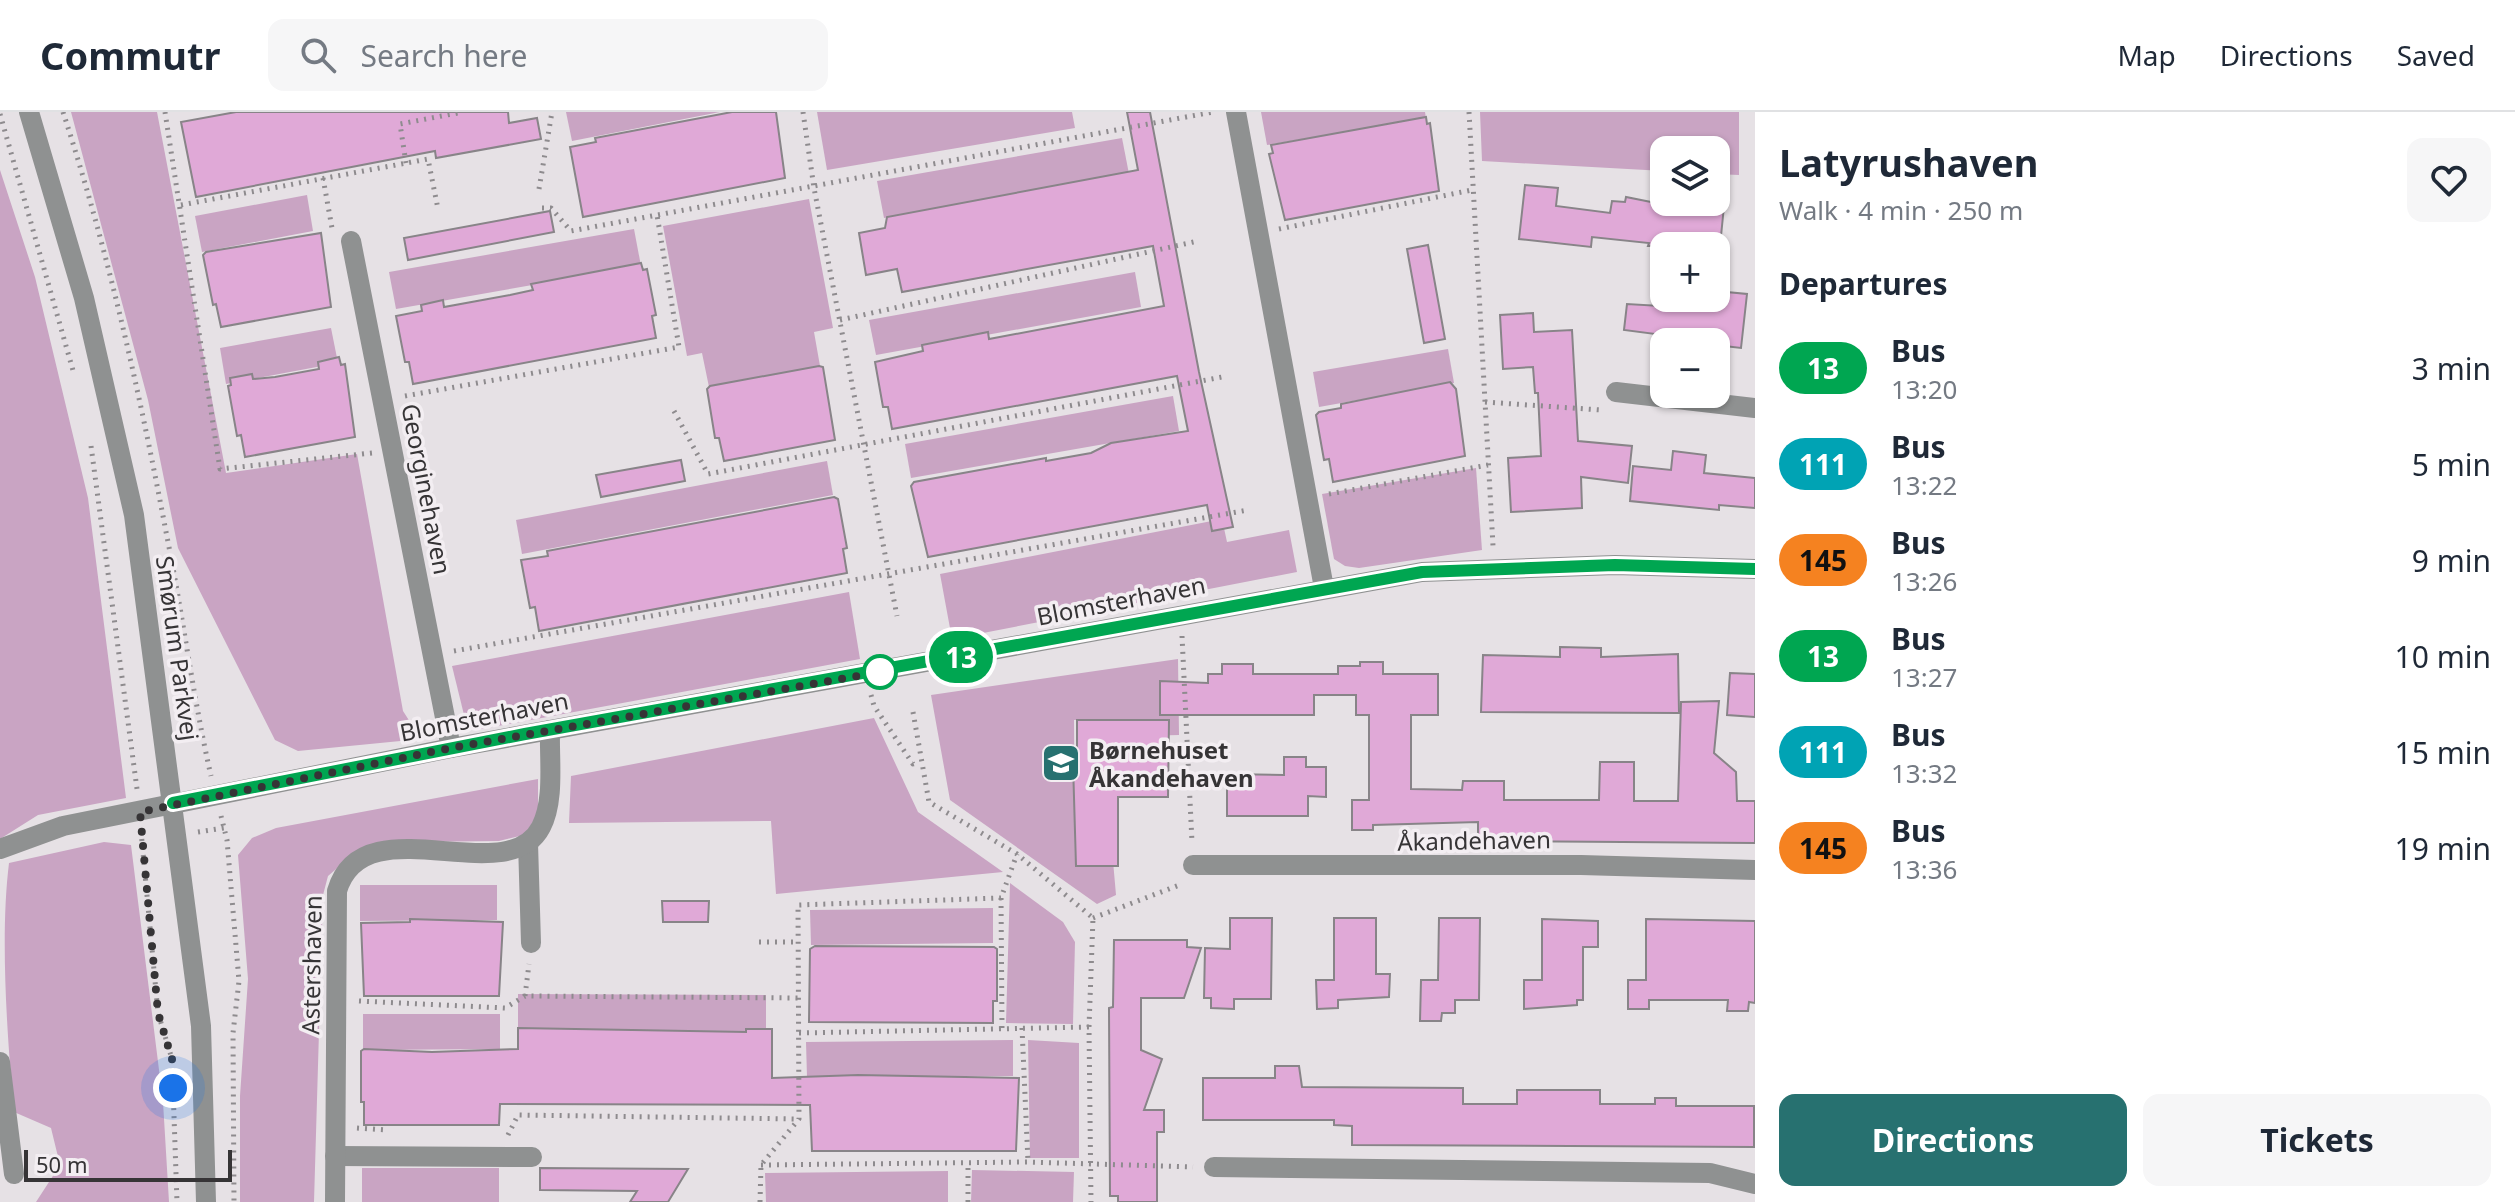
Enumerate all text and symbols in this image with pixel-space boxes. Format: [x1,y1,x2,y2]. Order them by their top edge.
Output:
search box [268,19,828,91]
text: Commutr [40,29,220,81]
icon: search [296,33,340,77]
text: Search here [360,35,527,76]
text: Map [2117,36,2176,74]
text: Directions [2220,36,2353,74]
text: Saved [2397,36,2475,74]
map controls [1650,136,1730,408]
button: layers [1650,136,1730,216]
text: Latyrushaven [1779,136,2039,188]
button: heart [2407,138,2491,222]
text: Walk · 4 min · 250 m [1779,192,2023,228]
button: + [1650,232,1730,312]
text: Departures [1779,263,1948,304]
button: − [1650,328,1730,408]
text: Bus [1891,330,1946,371]
text: 3 min [2412,348,2491,389]
text: 13 [1807,349,1839,387]
text: 13:20 [1891,371,1957,407]
street label: Georginehaven [394,401,460,577]
text: Bus [1891,426,1946,467]
text: 5 min [2412,444,2491,485]
text: 111 [1799,445,1847,483]
text: 13:22 [1891,467,1957,503]
text: Bus [1891,522,1946,563]
text: 9 min [2412,540,2491,581]
text: 145 [1799,541,1847,579]
street label: Smørum Parkvej [149,554,207,742]
text: 13:26 [1891,563,1957,599]
street label: Blomsterhaven [1034,567,1208,633]
text: Bus [1891,618,1946,659]
line badge: 13 [925,631,997,683]
text: 10 min [2395,636,2491,677]
text: 13 [1807,637,1839,675]
text: 13 [945,638,977,676]
unlabelled marker [863,655,897,689]
text: 13:27 [1891,659,1957,695]
street label: Blomsterhaven [397,683,571,749]
text: Bus [1891,714,1946,755]
text: 15 min [2395,732,2491,773]
place label: Børnehuset Åkandehaven [1089,733,1254,794]
text: 111 [1799,733,1847,771]
school or university icon: Børnehuset Åkandehaven [1040,742,1082,784]
text: 13:32 [1891,755,1957,791]
text: Bus [1891,810,1946,851]
street label: Åkandehaven [1397,822,1551,858]
text: 19 min [2395,828,2491,869]
text: 145 [1799,829,1847,867]
text: 13:36 [1891,851,1957,887]
street label: Astershaven [293,895,329,1035]
your location [153,1068,193,1108]
button: Directions [1779,1094,2127,1186]
button: Tickets [2143,1094,2491,1186]
scale bar [24,1146,232,1182]
text: 50 m [36,1149,87,1179]

